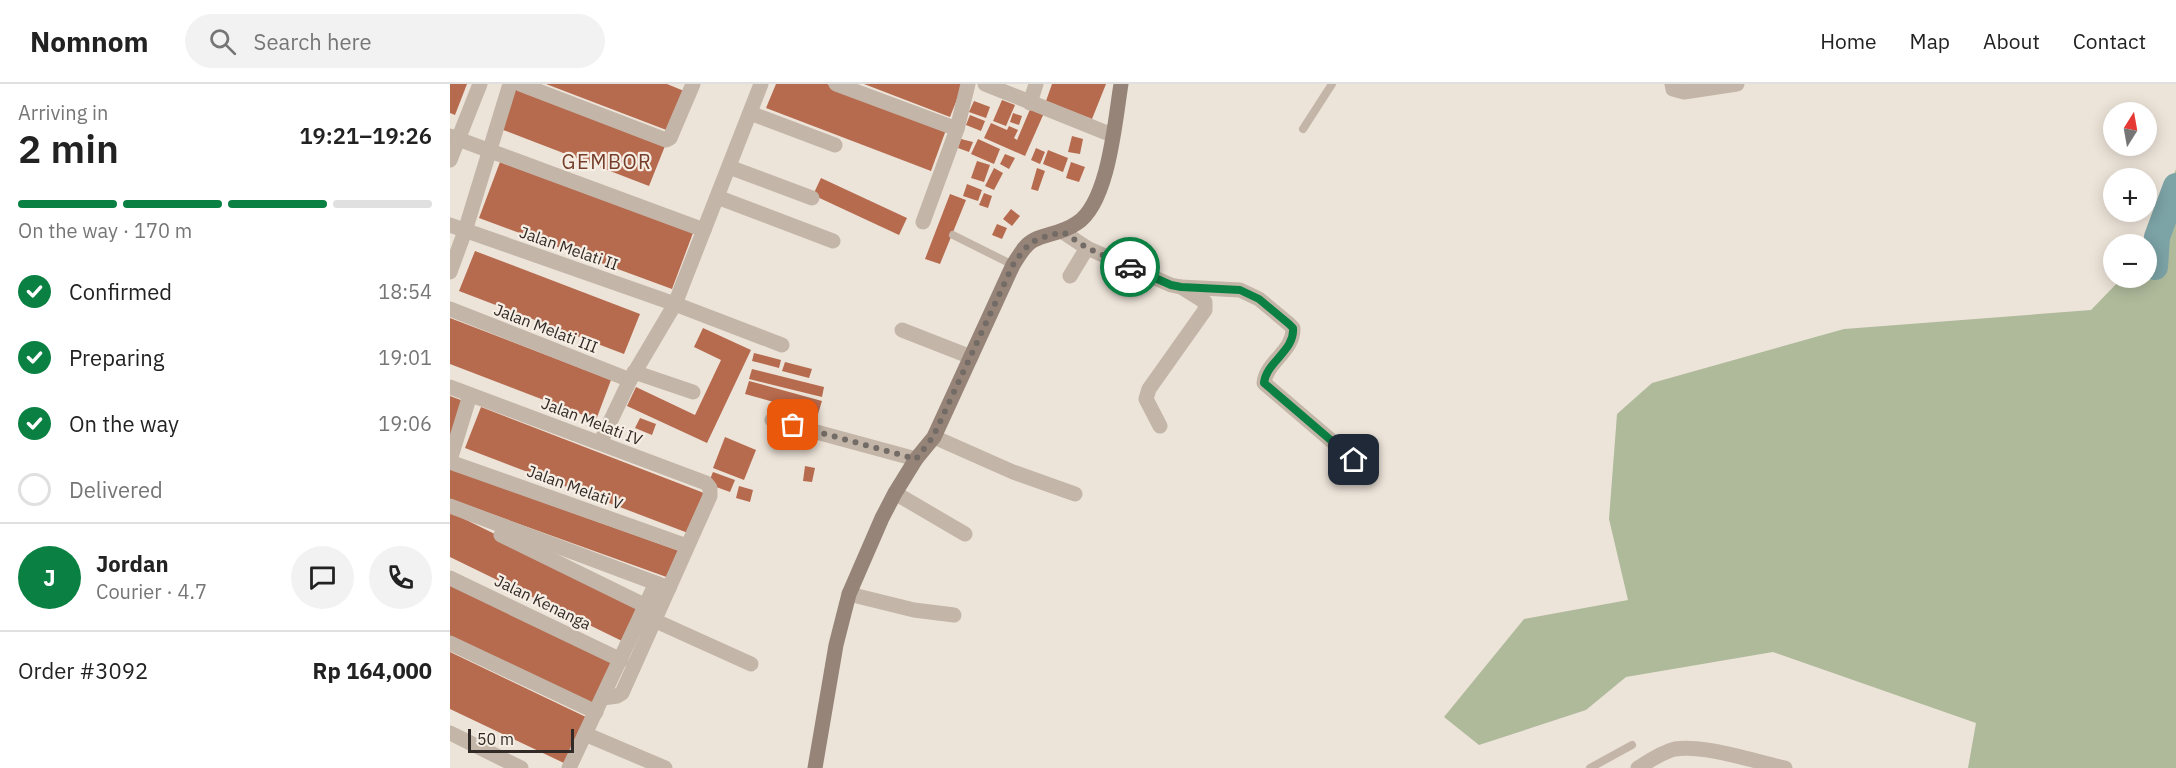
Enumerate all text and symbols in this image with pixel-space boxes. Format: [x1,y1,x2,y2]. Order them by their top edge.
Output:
search box [185,14,605,68]
text: Nomnom [30,23,149,60]
icon: search [206,25,239,58]
text: Search here [254,27,372,56]
text: Home [1820,27,1877,55]
text: Map [1910,27,1950,55]
text: About [1983,27,2040,55]
text: Contact [2073,27,2146,55]
text: Arriving in [18,99,108,126]
north arrow [2103,102,2157,156]
map controls [2103,102,2157,288]
text: 19:21–19:26 [299,121,432,150]
text: 2 min [18,123,119,174]
district label: GEMBOR [562,148,652,175]
button: + [2103,168,2157,222]
text: On the way · 170 m [18,217,192,244]
street label: Jalan Melati II [517,222,621,274]
button: − [2103,234,2157,288]
courier [1100,237,1160,297]
icon: car [1114,251,1147,284]
icon: check [18,275,51,308]
text: Confirmed [69,277,172,306]
text: 18:54 [378,278,432,305]
street label: Jalan Melati III [491,299,601,357]
icon: check [18,341,51,374]
text: Preparing [69,343,164,372]
text: 19:01 [378,344,432,371]
street label: Jalan Melati IV [539,393,646,450]
pin [767,399,818,450]
icon: check [18,407,51,440]
icon: bag [776,408,809,441]
text: On the way [69,409,179,438]
text: 19:06 [378,410,432,437]
pin [1328,434,1379,485]
icon: home [1337,443,1370,476]
street label: Jalan Melati V [524,460,626,514]
text: Delivered [69,475,163,504]
button: chat [291,546,354,609]
button: phone [369,546,432,609]
text: Jordan [96,549,169,578]
text: J [43,563,56,592]
street label: Jalan Kenanga [492,570,595,634]
text: Courier · 4.7 [96,578,207,605]
text: Order #3092 [18,656,148,685]
text: Rp 164,000 [313,656,432,685]
scale bar [468,726,574,754]
text: 50 m [477,729,514,749]

